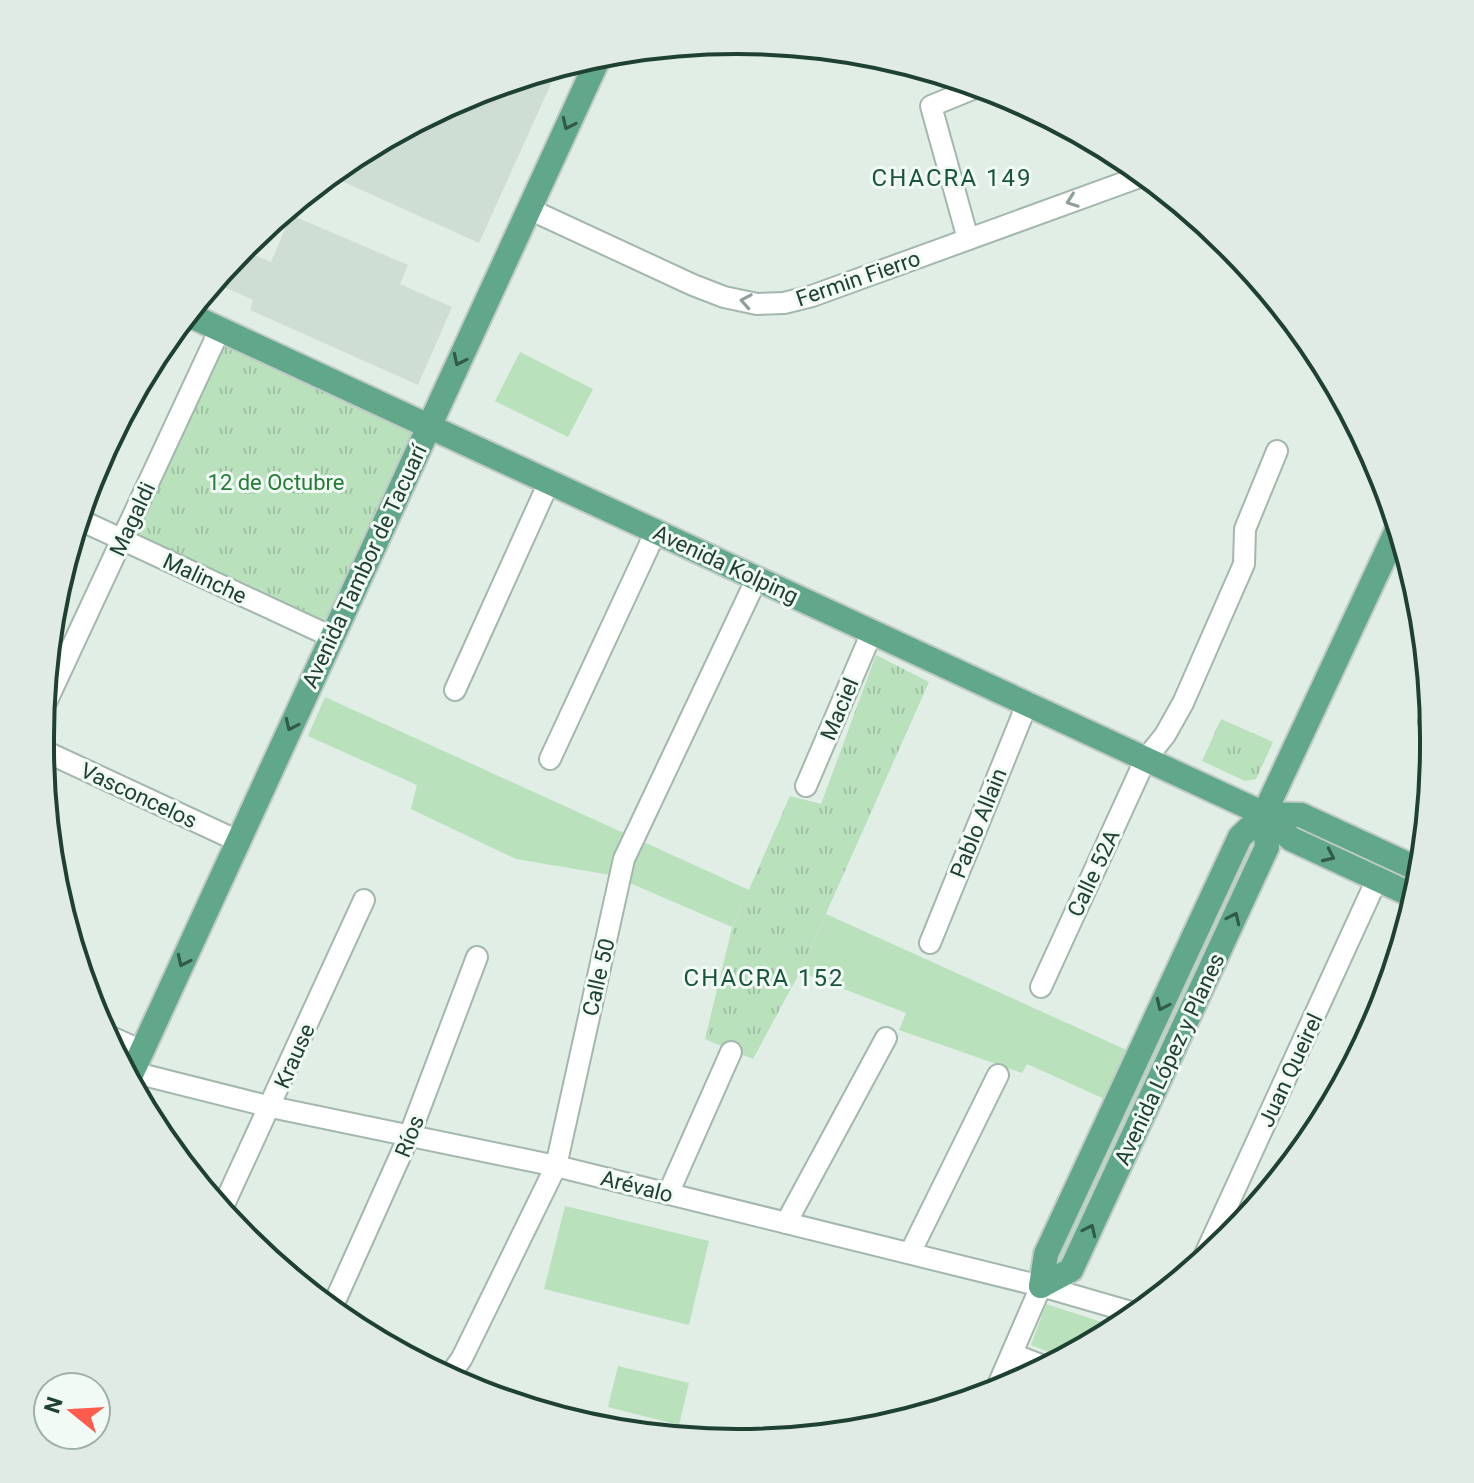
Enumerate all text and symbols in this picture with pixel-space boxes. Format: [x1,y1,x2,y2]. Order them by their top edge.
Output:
one-way arrow [562,116,578,131]
district label: CHACRA 149 [872,164,1032,192]
one-way arrow [1065,191,1079,208]
street label: Fermin Fierro [793,246,924,311]
one-way arrow [739,294,752,311]
one-way arrow [453,352,469,367]
street label: Avenida Tambor de Tacuarí [297,439,433,692]
park label: 12 de Octubre [208,470,344,495]
street label: Magaldi [105,478,160,560]
street label: Avenida Kolping [649,520,802,609]
street label: Malinche [159,548,251,609]
street label: Maciel [815,674,864,744]
one-way arrow [285,716,301,731]
street label: Vasconcelos [77,758,201,833]
street label: Pablo Allain [945,765,1012,882]
street label: Calle 52A [1062,825,1125,921]
one-way arrow [1321,847,1335,863]
one-way arrow [1224,912,1240,926]
street label: Calle 50 [577,936,620,1018]
street label: Avenida López y Planes [1109,950,1229,1169]
one-way arrow [177,953,193,967]
district label: CHACRA 152 [684,964,844,992]
one-way arrow [1156,996,1172,1011]
street label: Juan Queirel [1253,1009,1328,1131]
street label: Krause [269,1020,320,1092]
street label: Ríos [390,1112,429,1161]
street label: Arévalo [598,1165,676,1208]
one-way arrow [1080,1224,1096,1238]
north arrow [32,1371,112,1451]
text: N [39,1394,68,1416]

